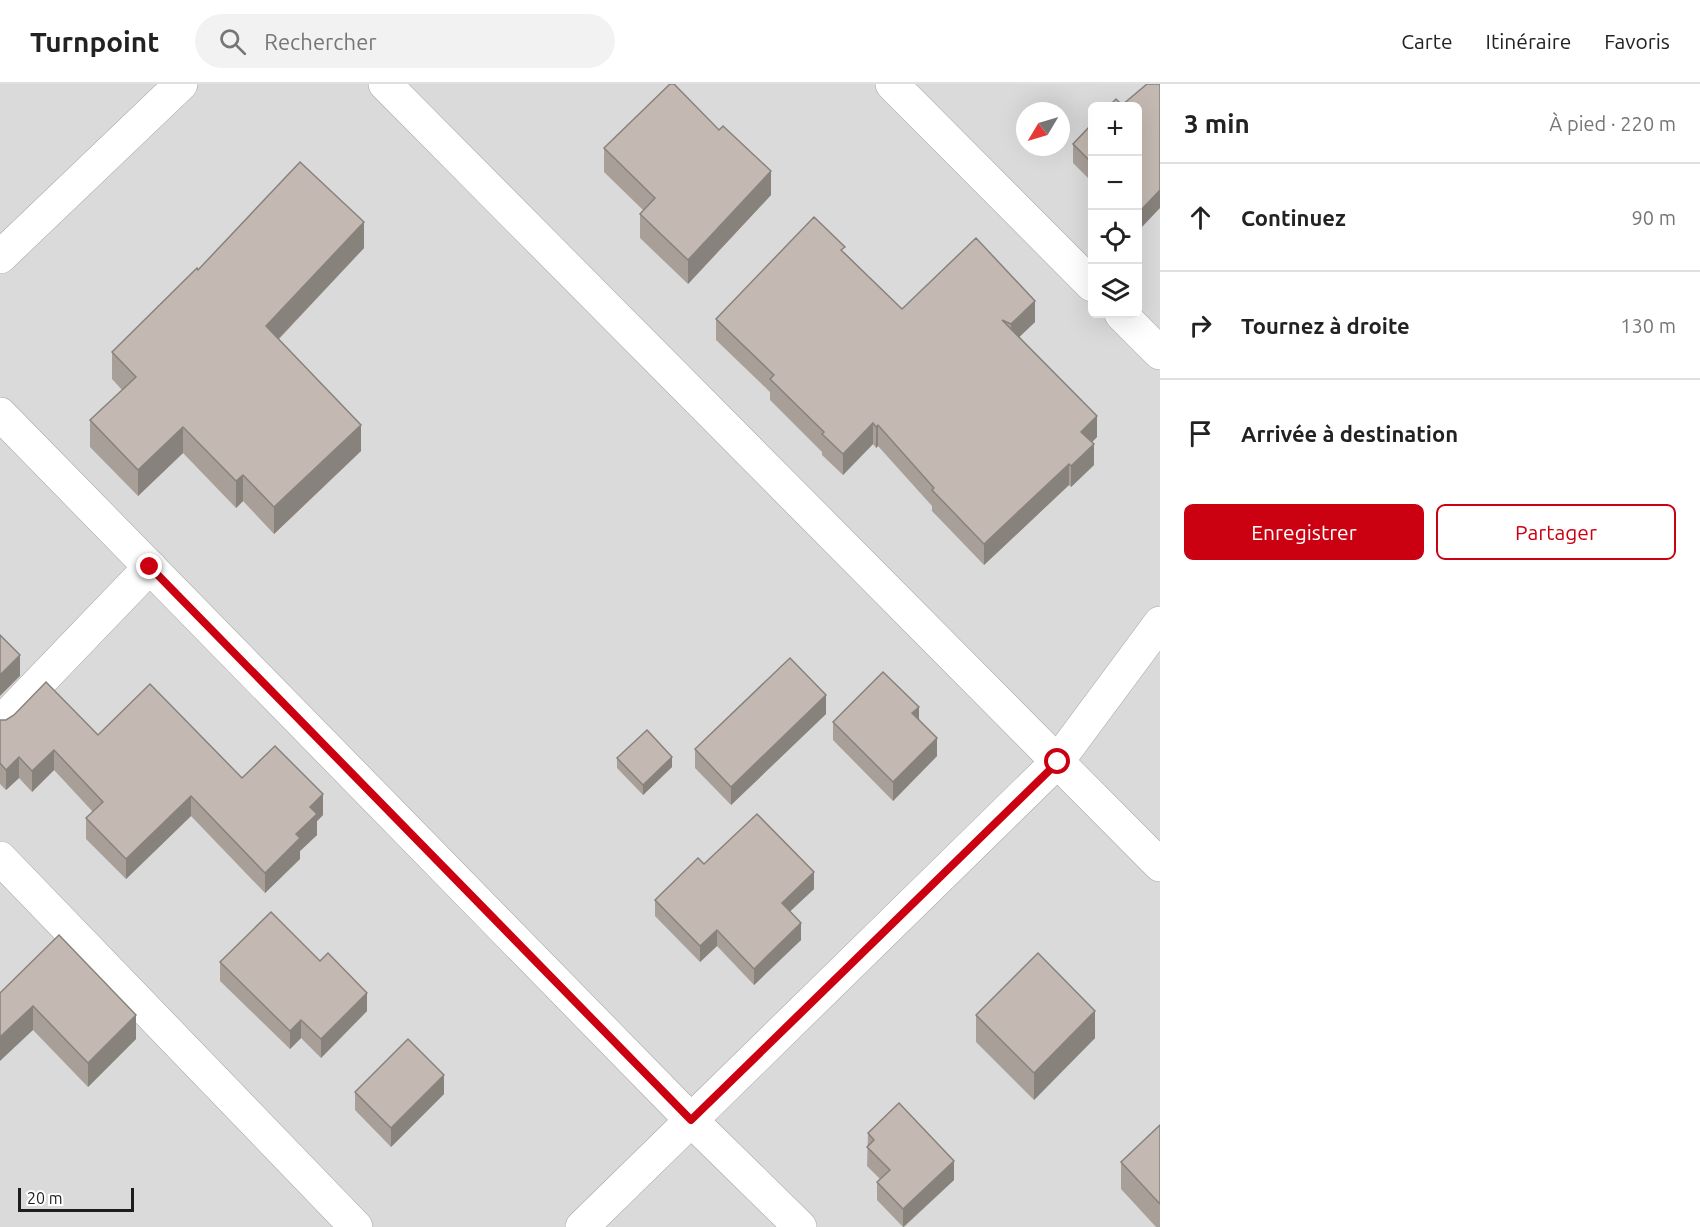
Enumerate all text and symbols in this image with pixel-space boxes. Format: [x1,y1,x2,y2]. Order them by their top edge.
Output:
search box [195,14,615,68]
icon: search [216,25,249,58]
text: Turnpoint [30,26,159,57]
text: Rechercher [264,29,377,54]
text: Carte [1401,29,1453,53]
text: Itinéraire [1486,29,1571,53]
text: Favoris [1604,29,1670,53]
north arrow [1016,102,1070,156]
map controls [1088,102,1142,318]
button: + [1088,102,1142,156]
text: 3 min [1184,109,1250,138]
text: À pied · 220 m [1549,112,1676,135]
button: − [1088,156,1142,210]
icon: ahead [1184,201,1217,234]
text: Continuez [1241,205,1346,230]
text: 90 m [1632,206,1676,229]
button: locate [1088,210,1142,264]
button: layers [1088,264,1142,318]
icon: right [1184,309,1217,342]
text: Tournez à droite [1241,313,1410,338]
text: 130 m [1620,314,1676,337]
icon: arrive [1184,417,1217,450]
text: Arrivée à destination [1241,421,1458,446]
button: Enregistrer [1184,504,1424,560]
button: Partager [1436,504,1676,560]
route end [136,553,162,579]
route start [1044,748,1070,774]
scale bar [18,1185,134,1212]
text: 20 m [27,1189,63,1207]

